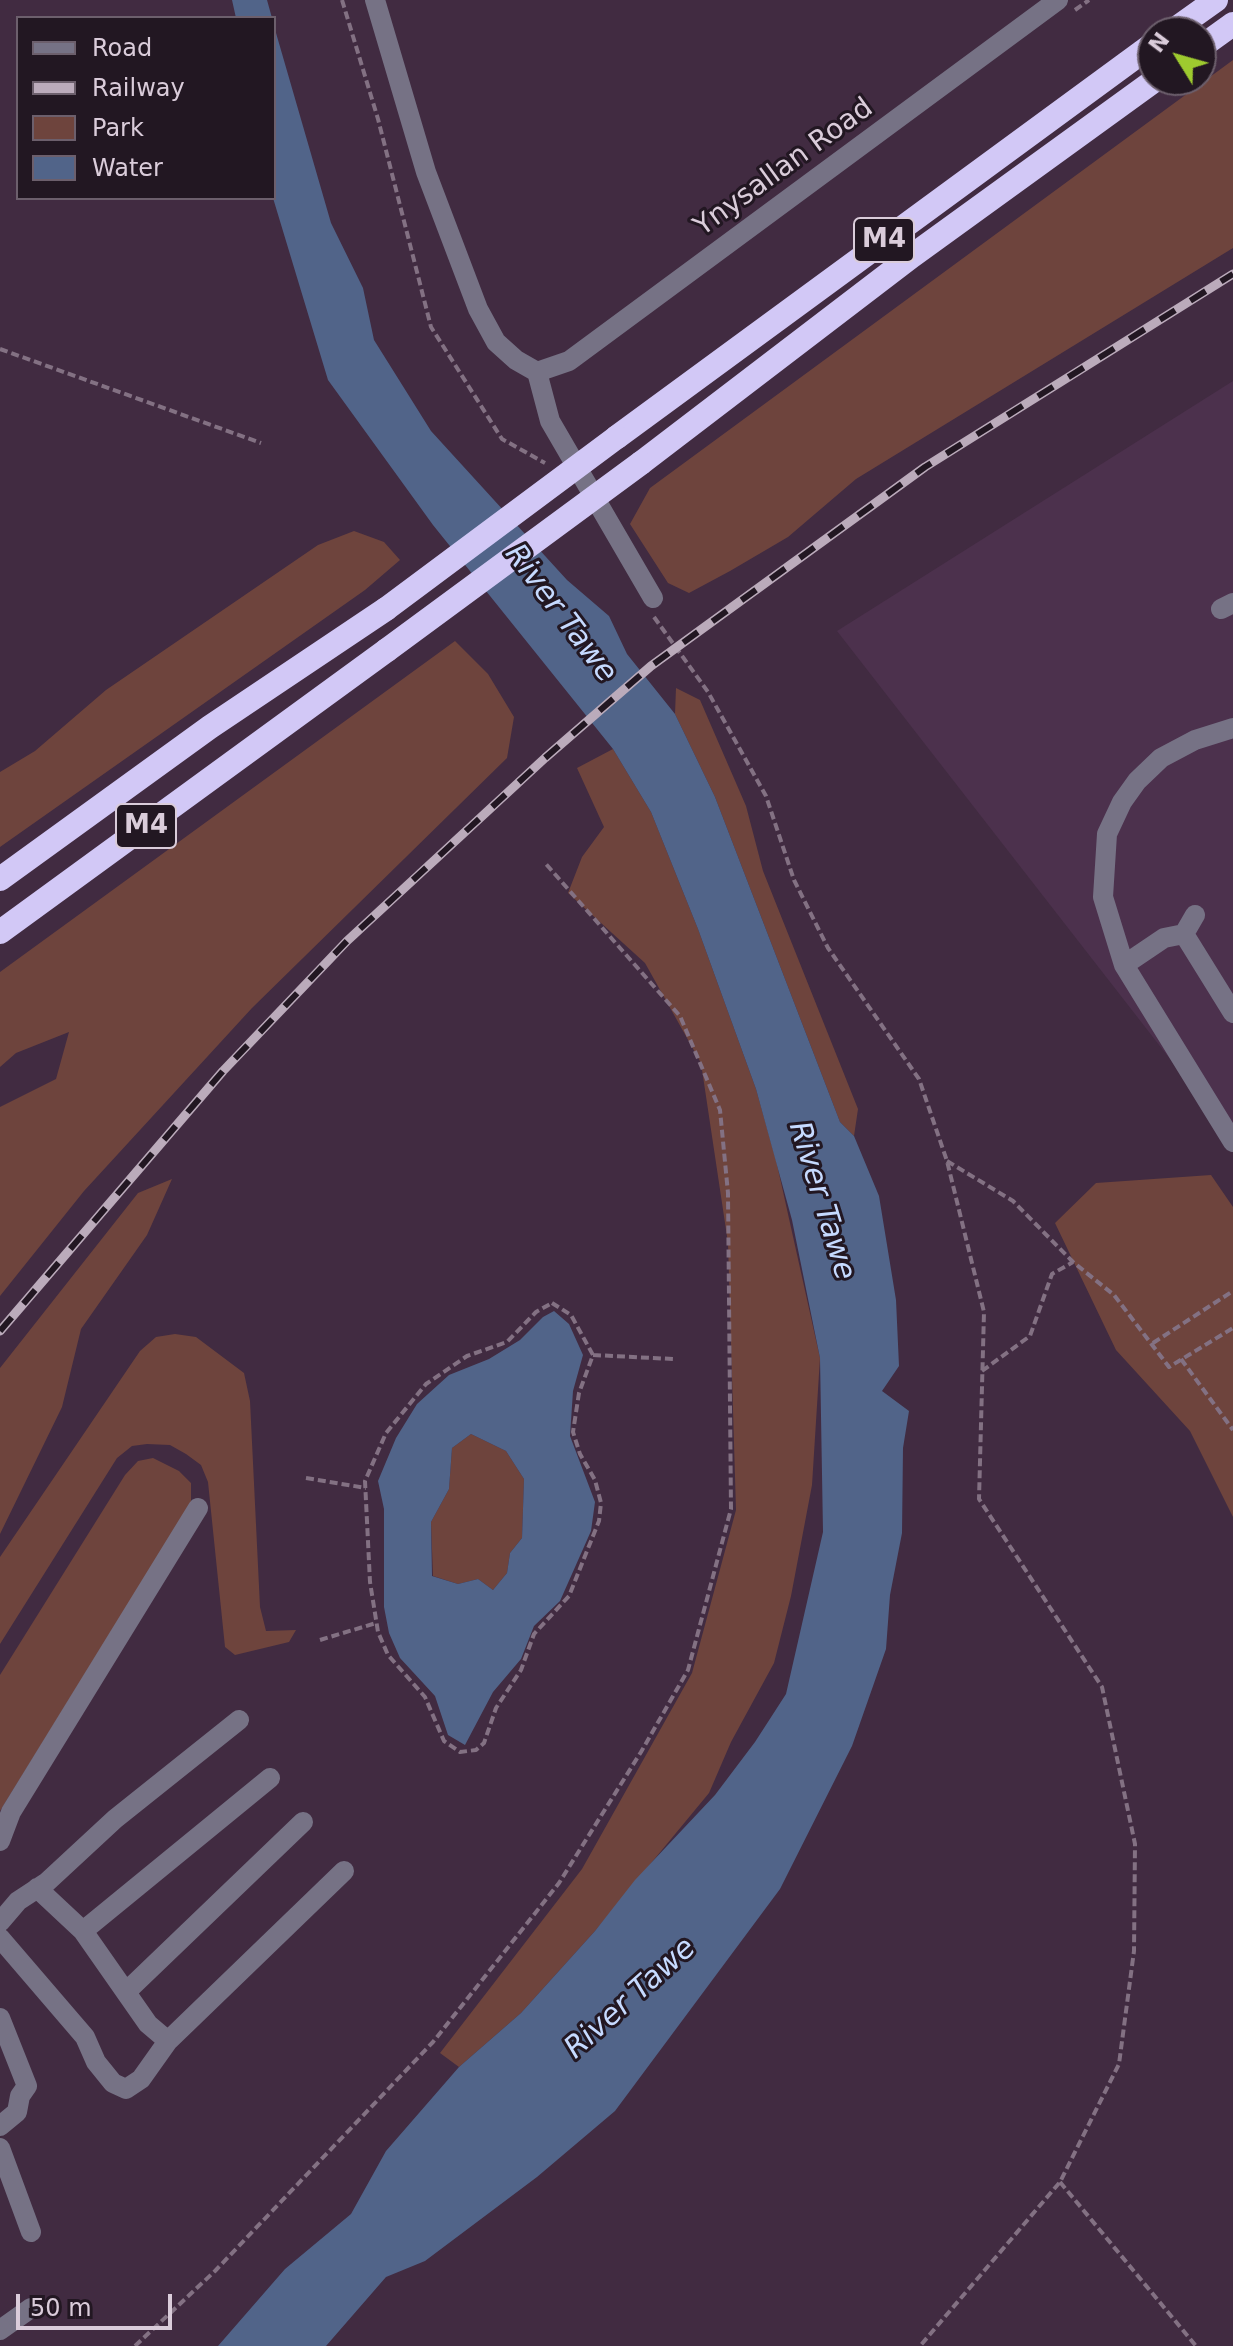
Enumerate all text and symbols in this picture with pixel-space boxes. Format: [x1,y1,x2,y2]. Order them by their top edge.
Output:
legend [16,16,276,200]
north arrow [1137,16,1217,96]
text: N [1143,28,1175,57]
text: Road [92,34,152,62]
text: Railway [92,74,185,102]
street label: Ynysallan Road [688,92,880,244]
text: Park [92,114,144,142]
text: Water [92,154,163,182]
road number: M4 [854,218,914,262]
water label: River Tawe [496,538,624,690]
road number: M4 [116,804,176,848]
water label: River Tawe [780,1117,862,1285]
water label: River Tawe [558,1931,704,2067]
scale bar [20,2278,176,2328]
text: 50 m [30,2294,92,2322]

